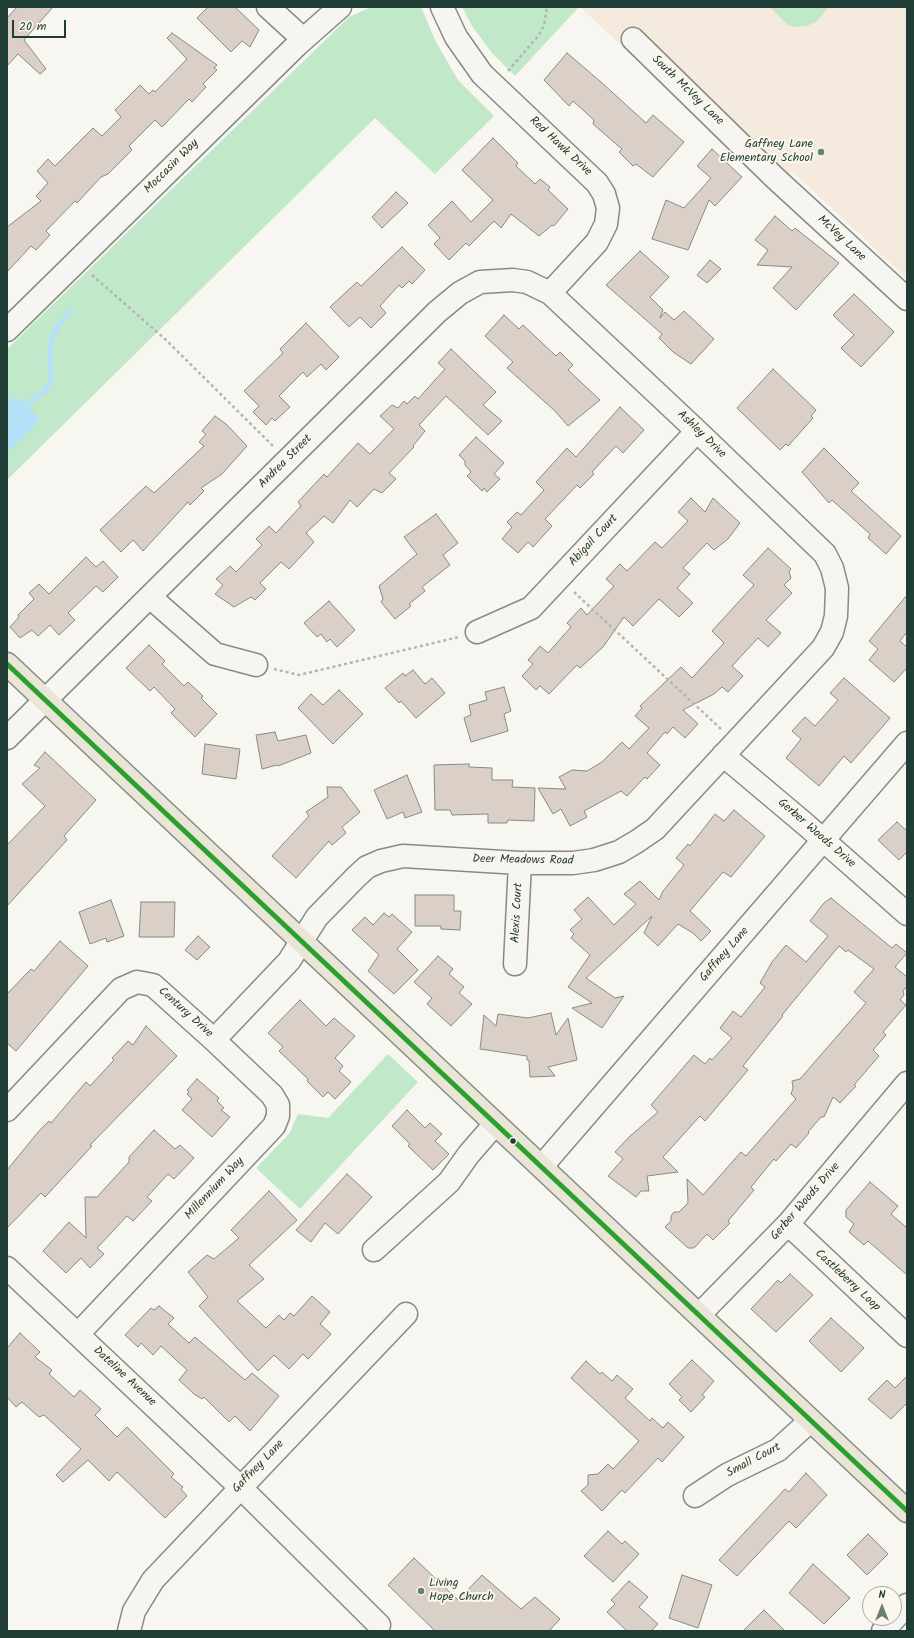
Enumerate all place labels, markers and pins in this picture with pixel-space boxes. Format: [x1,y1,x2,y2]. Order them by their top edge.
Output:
place label: Gaffney Lane Elementary School [720,138,813,166]
marker: Gaffney Lane Elementary School [816,147,826,157]
unlabelled marker [508,1136,518,1146]
place label: Living Hope Church [429,1577,494,1605]
marker: Living Hope Church [416,1586,426,1596]

